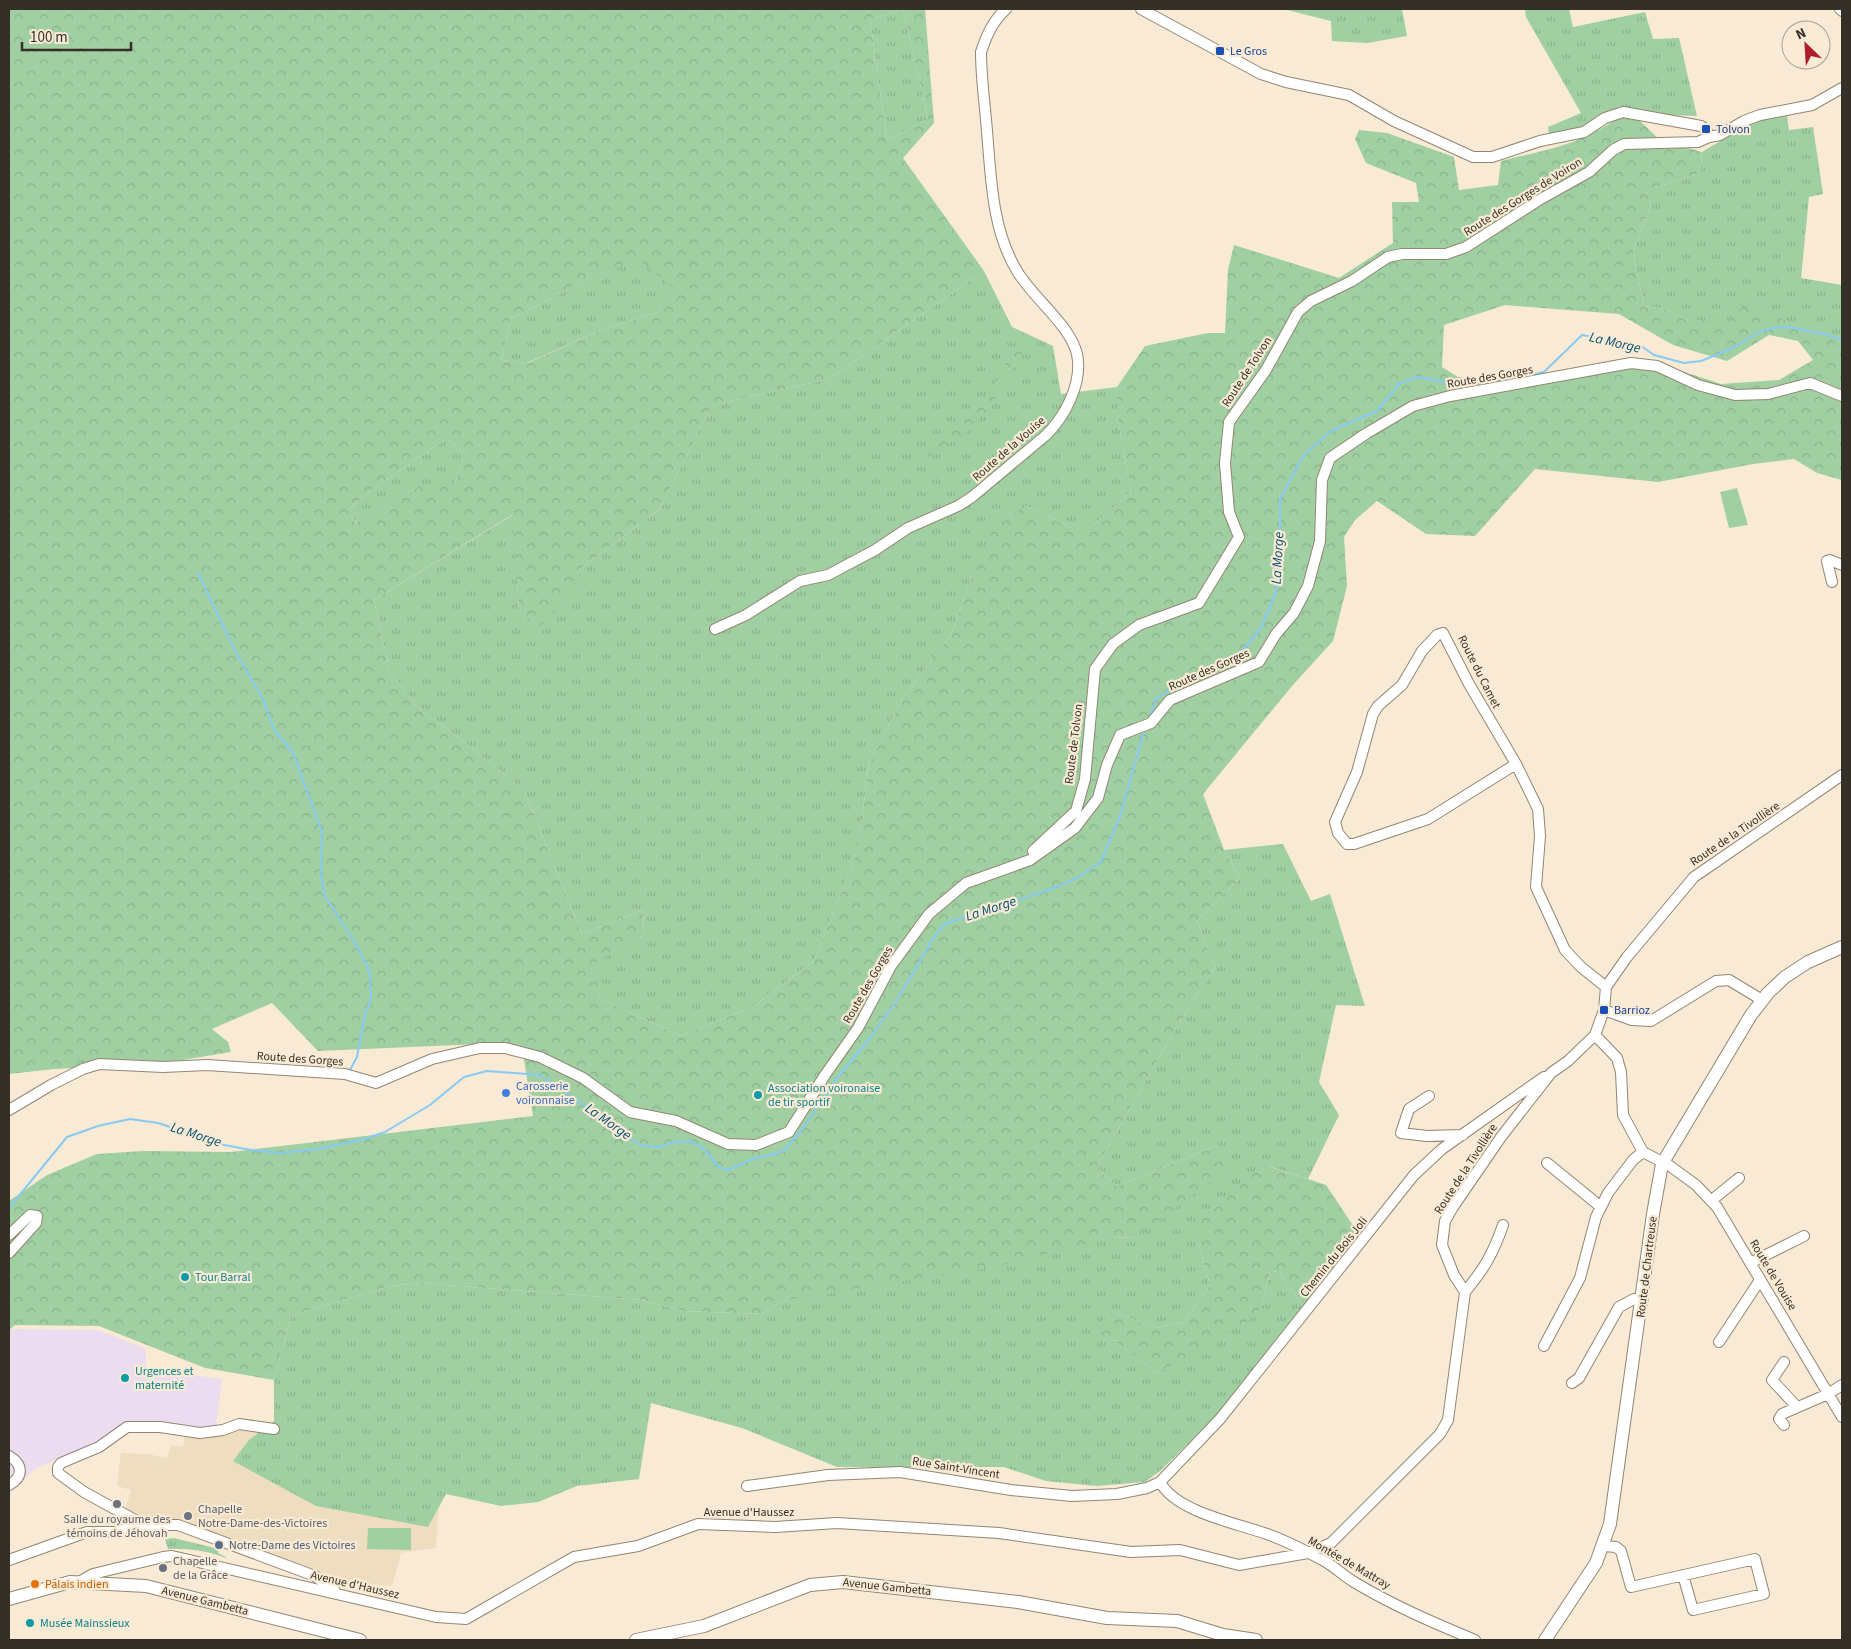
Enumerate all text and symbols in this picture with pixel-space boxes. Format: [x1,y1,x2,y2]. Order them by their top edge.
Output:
scale bar [22,20,131,52]
north arrow [1781,20,1831,70]
text: N [1792,23,1809,45]
text: 100 m [30,27,68,48]
place label: Le Gros [1230,43,1267,60]
marker: Le Gros [1214,45,1226,57]
place label: Tolvon [1716,121,1750,138]
marker: Tolvon [1700,123,1712,135]
street label: Route des Gorges de Voiron [1460,154,1586,240]
water label: La Morge [1587,327,1643,359]
street label: Route de Tolvon [1218,333,1276,411]
street label: Route des Gorges [1446,361,1534,393]
street label: Route de la Vouise [969,413,1049,485]
water label: La Morge [1267,531,1289,585]
street label: Route du Camet [1453,632,1505,712]
street label: Route des Gorges [1166,645,1252,695]
street label: Route de Tolvon [1061,703,1087,785]
street label: Route de la Tivollière [1687,798,1783,870]
water label: La Morge [963,891,1019,927]
street label: Route des Gorges [839,943,897,1027]
place label: Barrioz [1614,1002,1650,1019]
marker: Barrioz [1598,1004,1610,1016]
street label: Route des Gorges [256,1047,344,1071]
place label: Carosserie voironnaise [516,1078,575,1109]
place label: Association voironaise de tir sportif [768,1080,880,1111]
marker: Carosserie voironnaise [500,1087,512,1099]
marker: Association voironaise de tir sportif [752,1089,764,1101]
water label: La Morge [581,1099,635,1145]
water label: La Morge [168,1117,224,1153]
street label: Route de la Tivollière [1430,1120,1502,1218]
street label: Chemin du Bois Joli [1296,1213,1372,1301]
street label: Route de Chartreuse [1632,1215,1662,1319]
street label: Route de Vouise [1745,1236,1801,1314]
place label: Tour Barral [195,1269,251,1286]
marker: Tour Barral [179,1271,191,1283]
place label: Urgences et maternité [135,1363,194,1394]
marker: Urgences et maternité [119,1372,131,1384]
street label: Rue Saint-Vincent [911,1453,1001,1483]
marker: Salle du royaume des témoins de Jéhovah [111,1498,123,1510]
place label: Chapelle Notre-Dame-des-Victoires [198,1501,327,1532]
street label: Avenue d'Haussez [704,1504,794,1521]
marker: Chapelle Notre-Dame-des-Victoires [182,1510,194,1522]
place label: Salle du royaume des témoins de Jéhovah [64,1511,170,1542]
street label: Montée de Mattray [1304,1532,1394,1594]
place label: Notre-Dame des Victoires [229,1537,356,1554]
marker: Notre-Dame des Victoires [213,1539,225,1551]
place label: Chapelle de la Grâce [173,1553,228,1584]
marker: Chapelle de la Grâce [157,1562,169,1574]
street label: Avenue d'Haussez [309,1567,401,1603]
street label: Avenue Gambetta [842,1574,932,1600]
place label: Palais indien [45,1576,108,1593]
marker: Palais indien [29,1578,41,1590]
street label: Avenue Gambetta [160,1582,250,1620]
place label: Musée Mainssieux [40,1615,130,1632]
marker: Musée Mainssieux [24,1617,36,1629]

